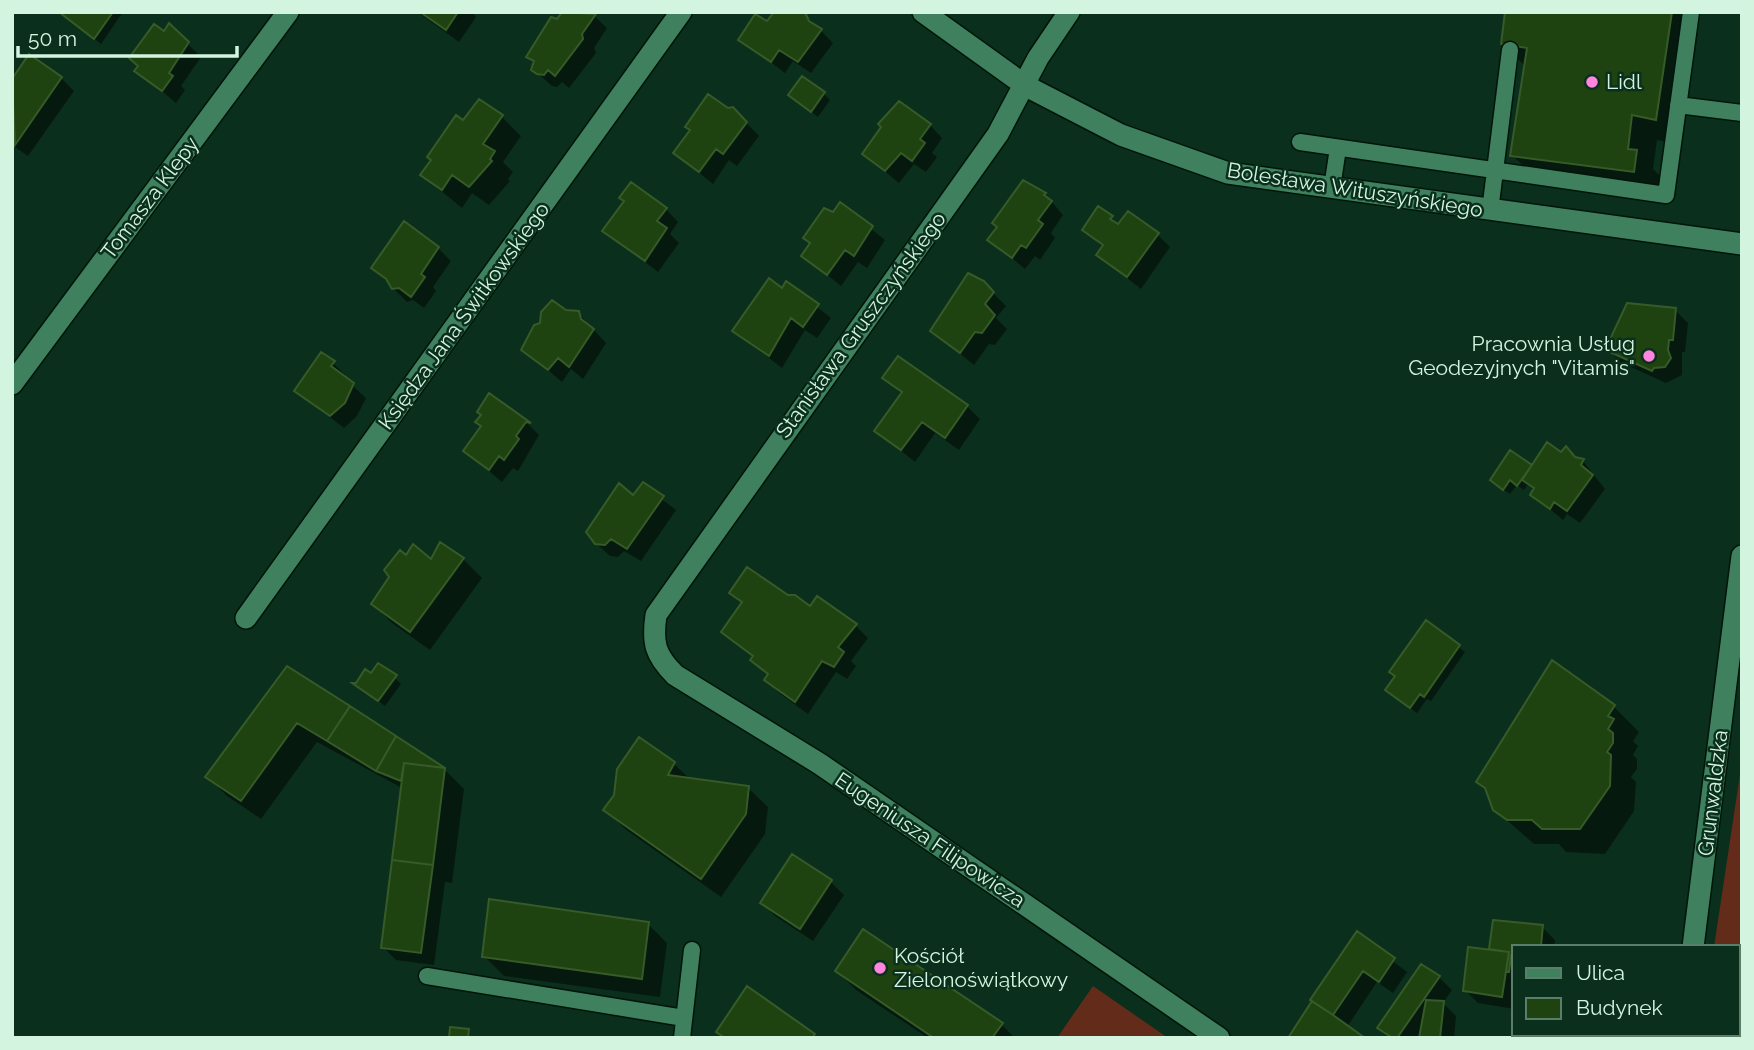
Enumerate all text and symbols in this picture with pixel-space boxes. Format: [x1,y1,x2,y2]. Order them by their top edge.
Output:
scale bar [18,14,236,58]
text: 50 m [28,26,77,51]
place label: Lidl [1606,69,1642,94]
marker: Lidl [1584,74,1600,90]
street label: Tomasza Klepy [96,132,204,264]
street label: Bolesława Wituszyńskiego [1225,157,1485,222]
street label: Księdza Jana Świtkowskiego [373,197,554,434]
street label: Stanisława Gruszczyńskiego [770,207,951,443]
place label: Pracownia Usług Geodezyjnych "Vitamis" [1408,331,1635,380]
marker: Pracownia Usług Geodezyjnych "Vitamis" [1641,348,1657,364]
street label: Grunwaldzka [1692,728,1733,857]
street label: Eugeniusza Filipowicza [830,767,1030,913]
place label: Kościół Zielonoświątkowy [894,943,1068,992]
legend [1512,945,1740,1036]
marker: Kościół Zielonoświątkowy [872,960,888,976]
text: Ulica [1576,960,1625,985]
text: Budynek [1576,995,1663,1020]

